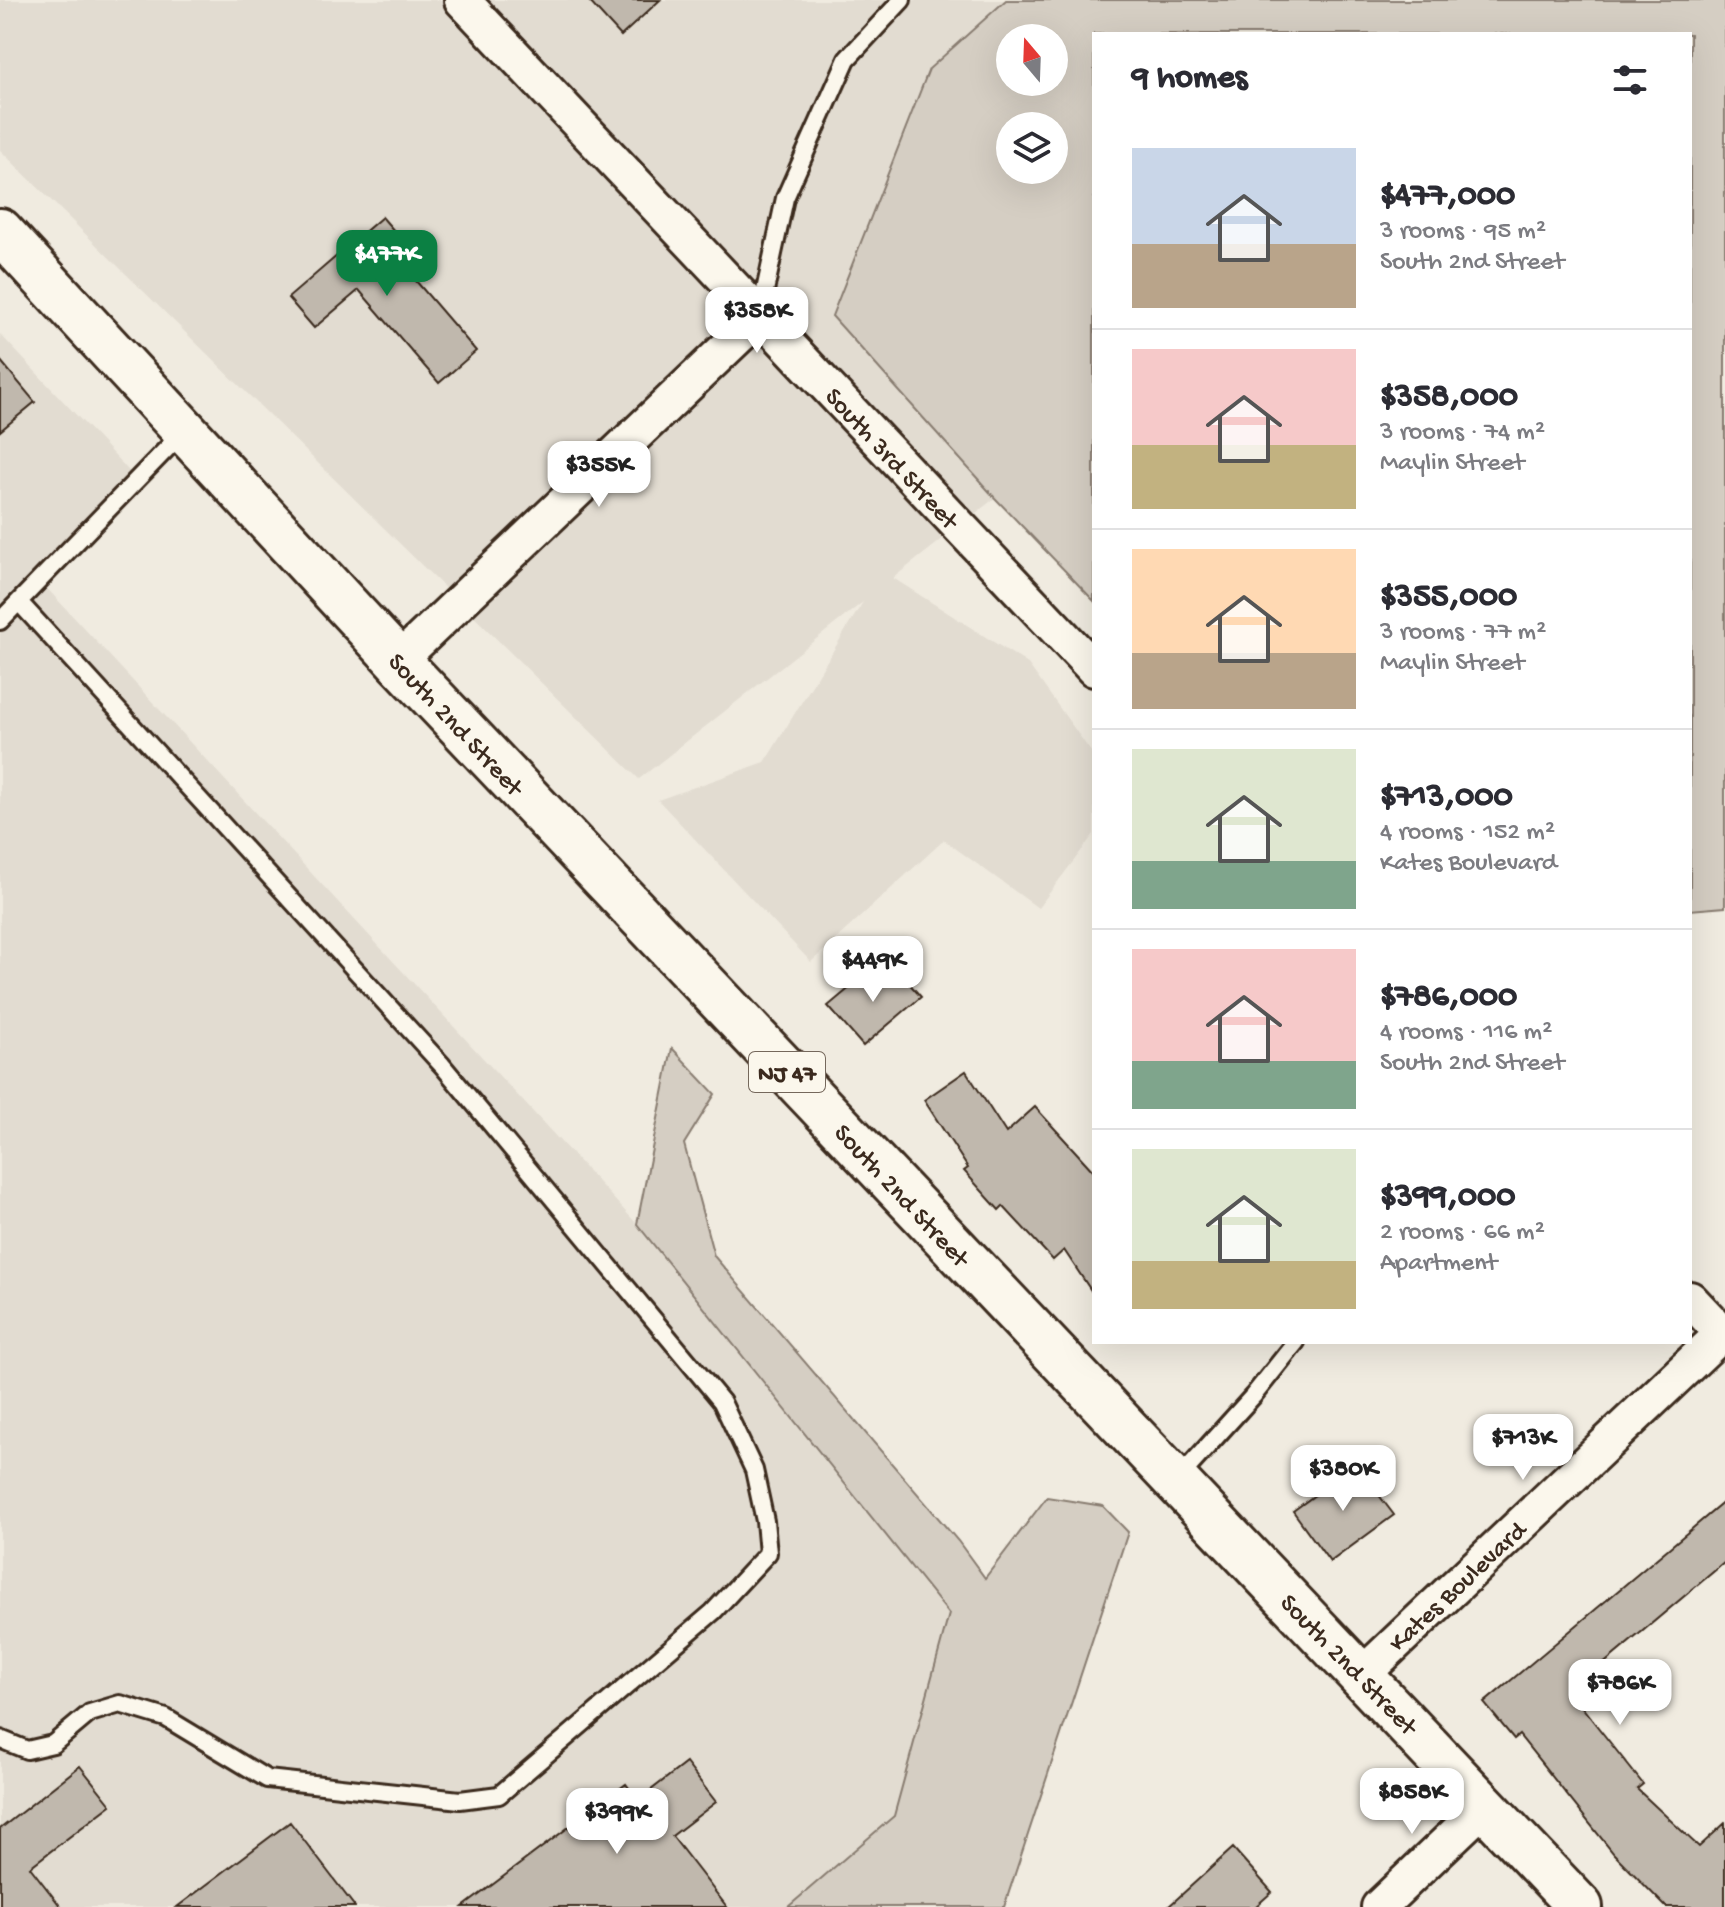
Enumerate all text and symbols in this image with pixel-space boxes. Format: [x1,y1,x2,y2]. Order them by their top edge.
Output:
north arrow [996,24,1068,96]
map controls [996,24,1068,184]
icon: filters [1608,58,1652,102]
text: 9 homes [1132,60,1247,100]
button: layers [996,112,1068,184]
text: $477,000 [1380,177,1515,217]
icon: home [1196,180,1292,276]
text: 3 rooms · 95 m² [1380,217,1546,248]
pin: $477K [331,230,443,298]
text: $477K [354,240,420,271]
text: South 2nd Street [1380,248,1564,279]
pin: $358K [701,287,813,355]
text: $358K [723,297,791,328]
text: $358,000 [1380,378,1518,418]
icon: home [1196,381,1292,477]
street label: South 3rd Street [816,383,965,539]
text: 3 rooms · 74 m² [1380,418,1545,449]
pin: $355K [543,441,655,509]
text: Maylin Street [1380,449,1524,480]
text: $355K [566,451,632,482]
text: $355,000 [1380,578,1517,618]
icon: home [1196,581,1292,677]
text: 3 rooms · 77 m² [1380,618,1546,649]
street label: South 2nd Street [380,648,530,806]
text: Maylin Street [1380,649,1524,680]
text: $713,000 [1380,778,1513,818]
icon: home [1196,781,1292,877]
text: 4 rooms · 152 m² [1380,818,1555,849]
text: Kates Boulevard [1380,849,1557,880]
pin: $449K [817,936,929,1004]
text: $449K [841,946,905,977]
text: $786,000 [1380,978,1517,1018]
icon: home [1196,981,1292,1077]
text: 4 rooms · 116 m² [1380,1018,1552,1049]
text: South 2nd Street [1380,1049,1564,1080]
road number: NJ 47 [749,1052,825,1092]
street label: South 2nd Street [826,1119,976,1277]
text: $399,000 [1380,1178,1516,1218]
icon: home [1196,1181,1292,1277]
text: 2 rooms · 66 m² [1380,1218,1545,1249]
text: Apartment [1380,1249,1497,1280]
pin: $713K [1467,1414,1579,1482]
text: $713K [1491,1424,1555,1455]
pin: $380K [1287,1445,1399,1513]
text: $380K [1309,1455,1377,1486]
street label: Kates Boulevard [1384,1515,1536,1660]
street label: South 2nd Street [1272,1589,1424,1745]
pin: $786K [1564,1659,1676,1727]
text: $786K [1587,1669,1653,1700]
pin: $858K [1356,1768,1468,1836]
text: $858K [1378,1778,1446,1809]
pin: $399K [561,1788,673,1856]
text: $399K [584,1798,650,1829]

